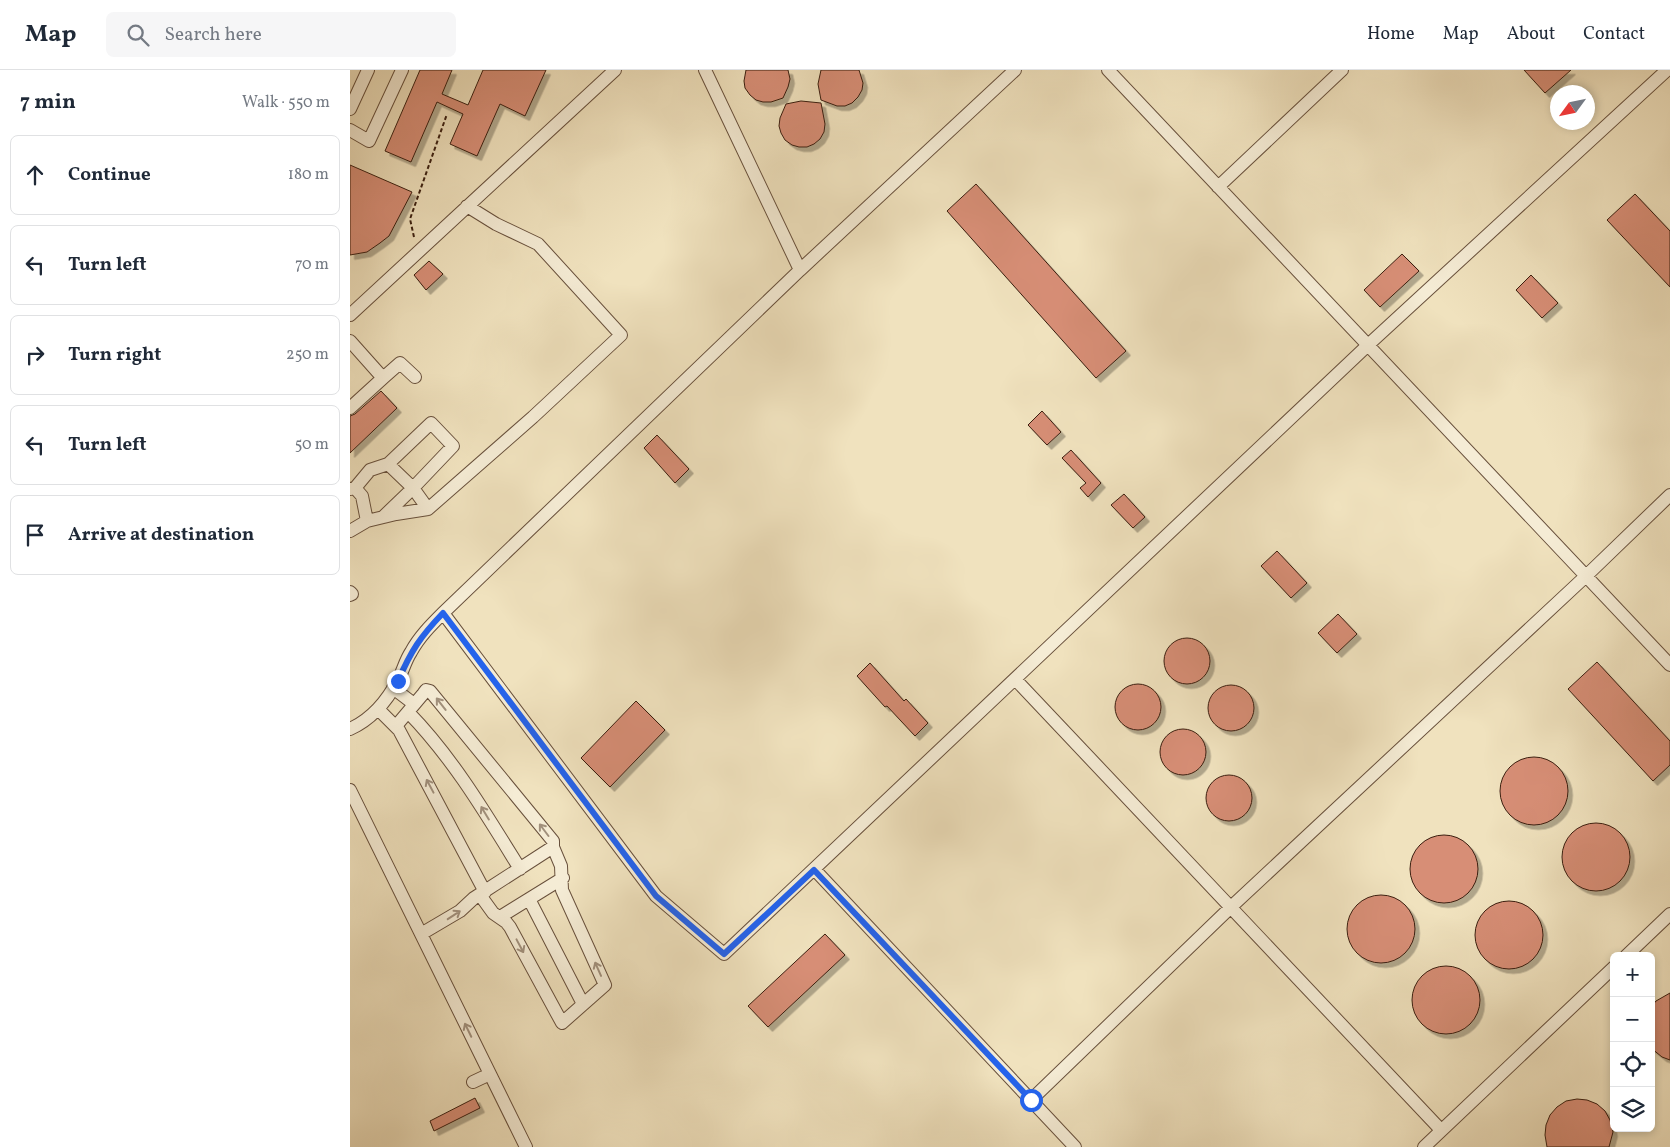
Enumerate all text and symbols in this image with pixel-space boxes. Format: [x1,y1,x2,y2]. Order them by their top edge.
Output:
search box [106,12,456,57]
text: Map [25,18,76,52]
icon: search [124,21,152,49]
text: Search here [164,22,262,48]
text: Home [1367,22,1415,47]
text: Map [1443,22,1479,47]
text: About [1507,22,1555,47]
text: Contact [1583,22,1645,47]
north arrow [1550,85,1595,130]
text: 7 min [20,88,76,117]
text: Walk · 550 m [242,92,330,114]
icon: ahead [21,161,49,189]
text: Continue [68,162,151,188]
text: 180 m [288,164,329,186]
icon: left [21,251,49,279]
text: Turn left [68,252,147,278]
text: 70 m [295,254,329,276]
icon: right [21,341,49,369]
text: Turn right [68,342,161,368]
text: 250 m [286,344,329,366]
icon: left [21,431,49,459]
text: Turn left [68,432,147,458]
text: 50 m [295,434,329,456]
icon: arrive [21,521,49,549]
text: Arrive at destination [68,522,254,548]
route end [387,670,410,693]
one-way arrow [436,698,447,711]
one-way arrow [425,779,435,794]
one-way arrow [480,806,490,820]
one-way arrow [539,823,549,837]
one-way arrow [446,909,460,919]
one-way arrow [516,938,525,953]
map controls [1610,952,1655,1132]
button: + [1610,952,1655,997]
one-way arrow [592,962,602,977]
button: − [1610,997,1655,1042]
one-way arrow [463,1023,473,1038]
button: locate [1610,1042,1655,1087]
button: layers [1610,1087,1655,1132]
route start [1020,1089,1043,1112]

